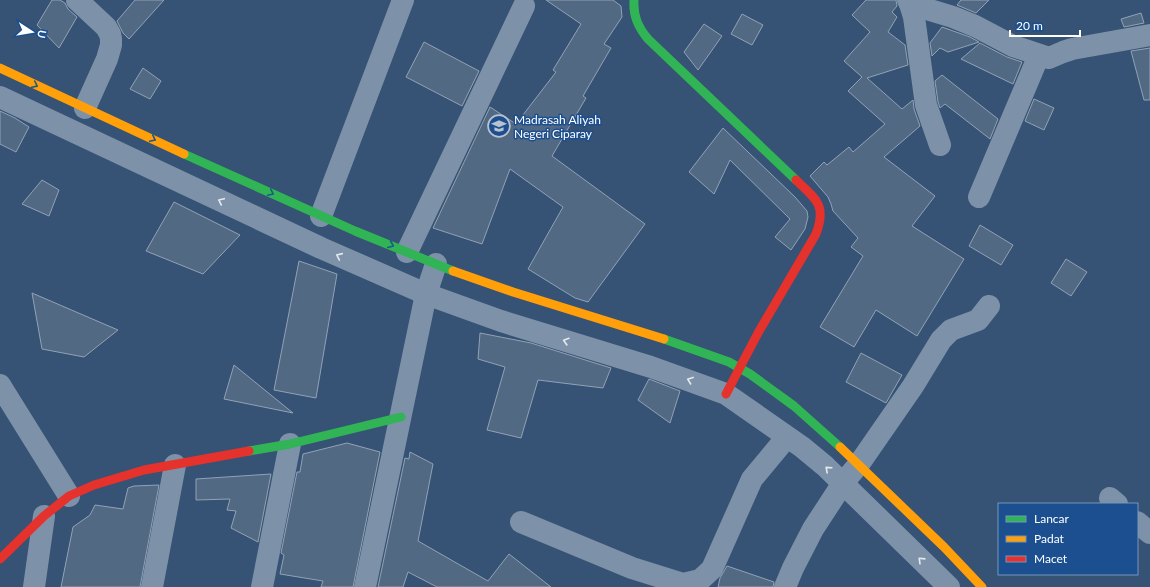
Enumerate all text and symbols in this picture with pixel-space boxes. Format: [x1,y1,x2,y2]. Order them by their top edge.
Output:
north arrow [12,12,52,52]
scale bar [1010,12,1080,38]
text: 20 m [1016,18,1043,33]
text: U [35,29,49,40]
one-way arrow [31,80,38,88]
place label: Madrasah Aliyah Negeri Ciparay [514,112,601,141]
school or university icon: Madrasah Aliyah Negeri Ciparay [486,113,512,139]
one-way arrow [149,134,156,142]
one-way arrow [267,188,275,196]
one-way arrow [218,198,226,206]
one-way arrow [386,240,394,248]
one-way arrow [336,253,343,261]
one-way arrow [562,337,569,346]
one-way arrow [686,377,693,385]
one-way arrow [825,466,833,474]
legend [998,503,1138,575]
text: Lancar [1034,511,1070,526]
text: Padat [1034,531,1065,546]
text: Macet [1034,551,1068,566]
one-way arrow [918,557,926,565]

